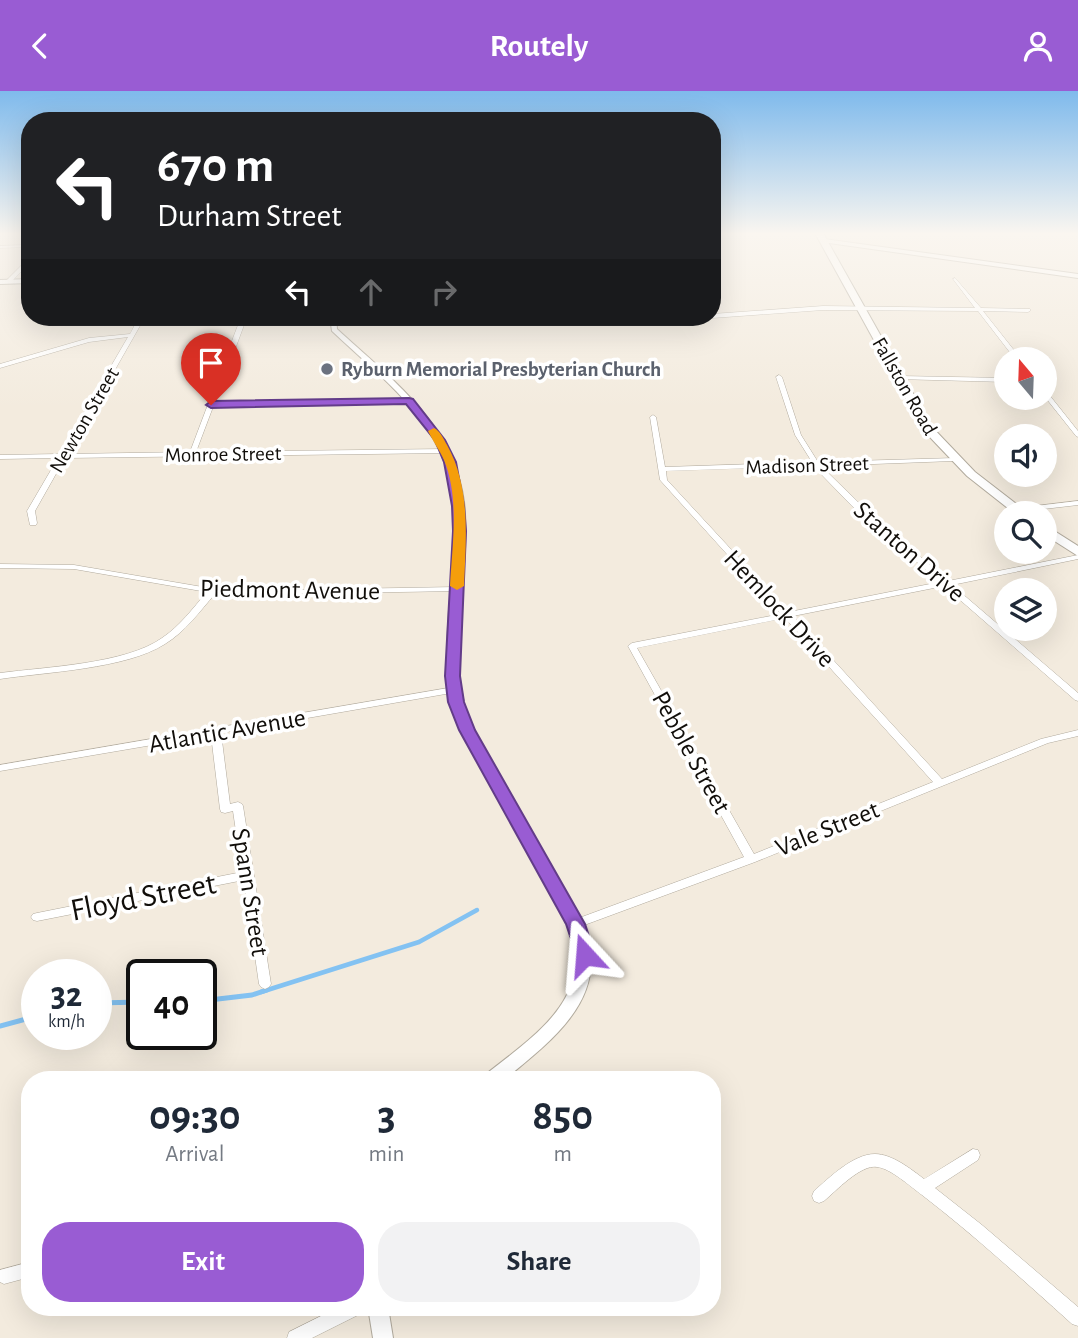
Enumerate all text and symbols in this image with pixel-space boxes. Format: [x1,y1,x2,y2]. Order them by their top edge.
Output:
icon: back [21,27,59,65]
icon: person [1019,27,1057,65]
text: Routely [490,30,588,62]
icon: left [42,140,133,231]
text: 670 m [157,142,274,191]
text: Durham Street [157,200,341,232]
icon: left [279,273,317,311]
icon: ahead [352,273,390,311]
icon: right [425,273,463,311]
pin [181,333,241,405]
street label: Fallston Road [868,334,941,439]
icon: arrive [192,344,230,382]
north arrow [994,347,1057,409]
map controls [994,347,1057,641]
place label: Ryburn Memorial Presbyterian Church [341,359,661,380]
marker: Ryburn Memorial Presbyterian Church [319,361,335,377]
street label: Newton Street [46,364,123,477]
button: sound [994,424,1057,487]
street label: Monroe Street [165,443,282,466]
street label: Madison Street [745,453,869,478]
street label: Stanton Drive [849,497,970,607]
button: search [994,501,1057,564]
street label: Hemlock Drive [719,545,840,672]
street label: Piedmont Avenue [200,575,380,605]
button: layers [994,578,1057,641]
street label: Pebble Street [647,687,735,818]
street label: Atlantic Avenue [147,704,308,758]
street label: Vale Street [772,796,883,861]
street label: Spann Street [227,826,273,958]
street label: Floyd Street [68,867,219,927]
position arrow [548,918,622,992]
speed limit sign: 40 [126,959,217,1050]
text: 32 [51,978,82,1013]
text: km/h [48,1013,85,1031]
text: 09:30 [149,1095,241,1137]
text: 3 [377,1095,396,1137]
text: 850 [532,1095,593,1137]
text: Arrival [165,1143,224,1166]
text: min [369,1143,404,1166]
text: m [554,1143,572,1166]
button: Exit [42,1222,364,1302]
button: Share [378,1222,700,1302]

